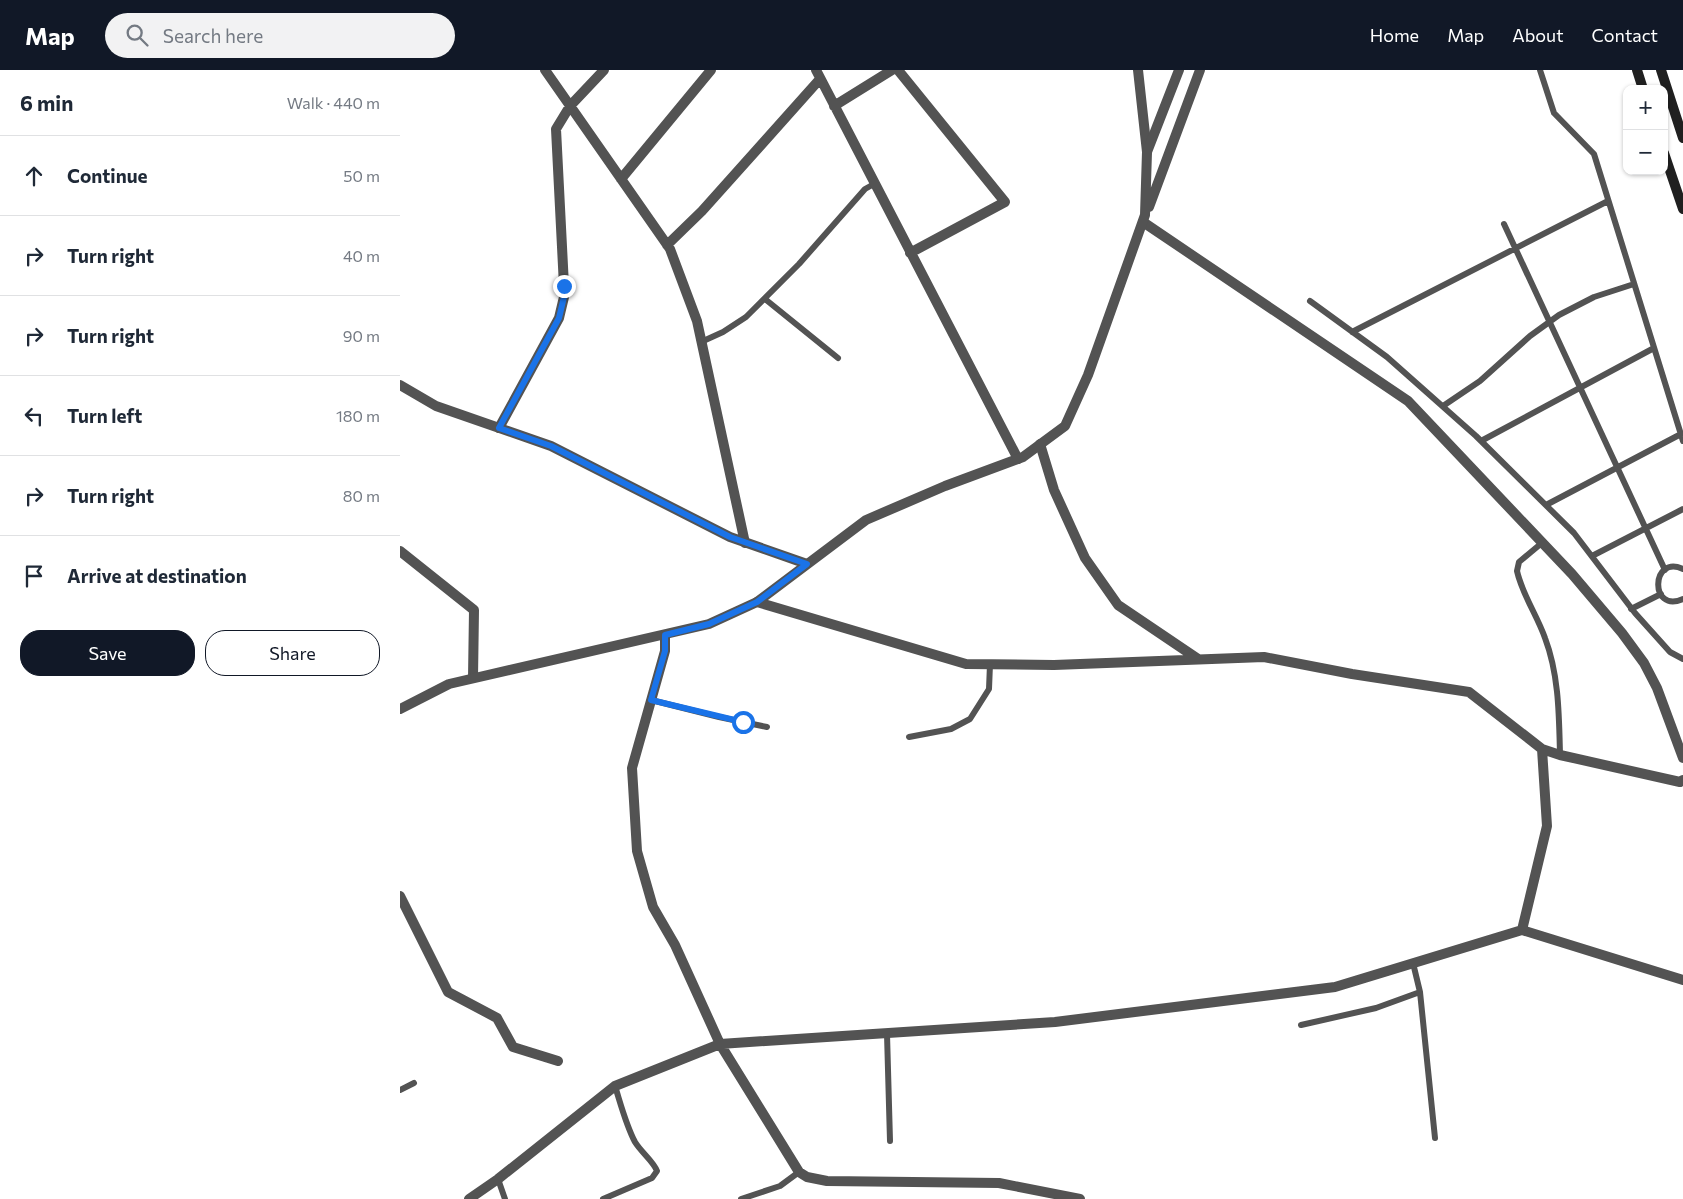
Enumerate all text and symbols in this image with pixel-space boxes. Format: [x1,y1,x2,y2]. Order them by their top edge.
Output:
search box [105,13,455,58]
text: Map [25,21,75,50]
icon: search [123,21,151,49]
text: Search here [163,24,263,47]
text: Home [1370,24,1419,46]
text: Map [1447,24,1484,46]
text: About [1512,24,1564,46]
text: Contact [1592,24,1658,46]
map controls [1623,85,1668,175]
button: + [1623,85,1668,130]
text: 6 min [20,90,73,115]
text: Walk · 440 m [287,93,380,112]
button: − [1623,130,1668,175]
icon: ahead [20,162,48,190]
text: Continue [67,164,147,187]
text: 50 m [343,166,380,185]
icon: right [20,242,48,270]
text: Turn right [67,244,154,267]
text: 40 m [343,246,380,265]
route end [553,275,576,298]
icon: right [20,322,48,350]
text: Turn right [67,324,154,347]
text: 90 m [343,326,380,345]
icon: left [20,402,48,430]
text: Turn left [67,404,142,427]
text: 180 m [336,406,380,425]
icon: right [20,482,48,510]
text: Turn right [67,484,154,507]
text: 80 m [343,486,380,505]
icon: arrive [20,562,48,590]
text: Arrive at destination [67,564,247,587]
button: Save [20,630,195,676]
button: Share [205,630,380,676]
route start [732,711,755,734]

